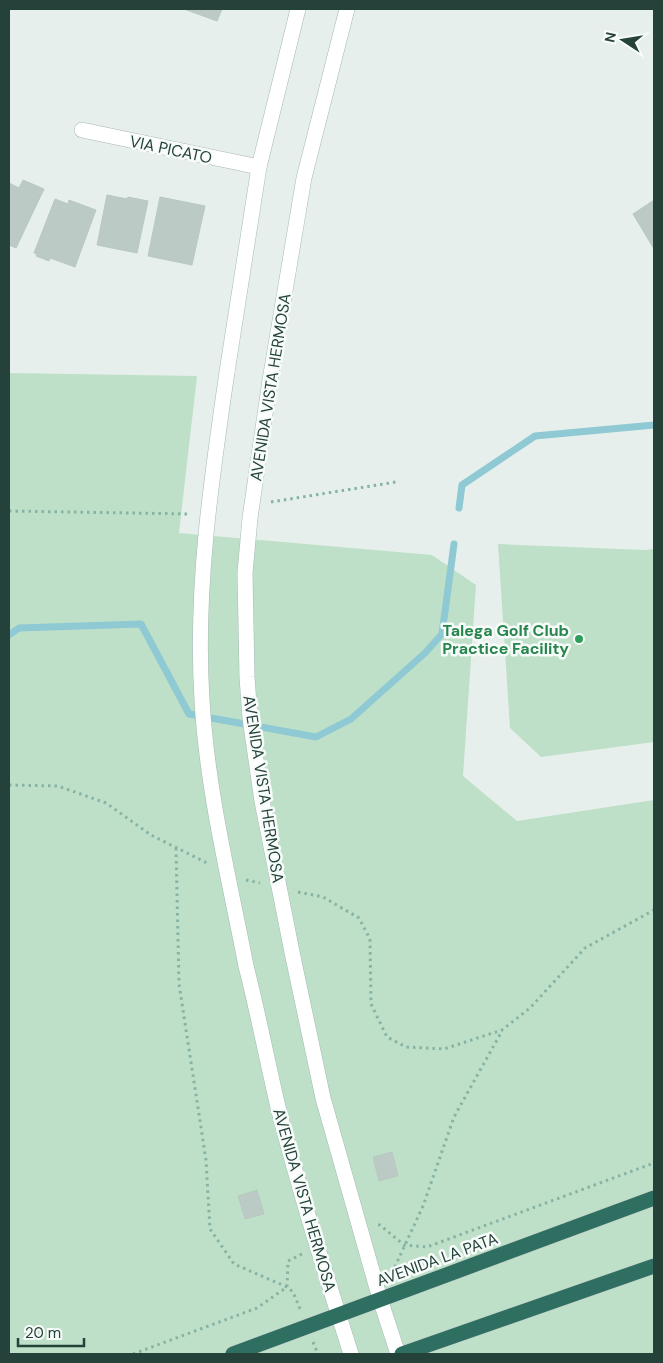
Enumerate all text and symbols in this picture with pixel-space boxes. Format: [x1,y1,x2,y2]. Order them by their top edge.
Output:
north arrow [598,15,648,65]
text: N [600,30,620,44]
street label: VIA PICATO [128,131,214,168]
street label: AVENIDA VISTA HERMOSA [245,291,296,483]
place label: Talega Golf Club Practice Facility [442,620,569,659]
marker: Talega Golf Club Practice Facility [573,633,585,645]
street label: AVENIDA VISTA HERMOSA [238,694,289,885]
street label: AVENIDA VISTA HERMOSA [268,1106,341,1295]
street label: AVENIDA LA PATA [374,1228,501,1291]
scale bar [18,1316,84,1348]
text: 20 m [25,1323,61,1343]

